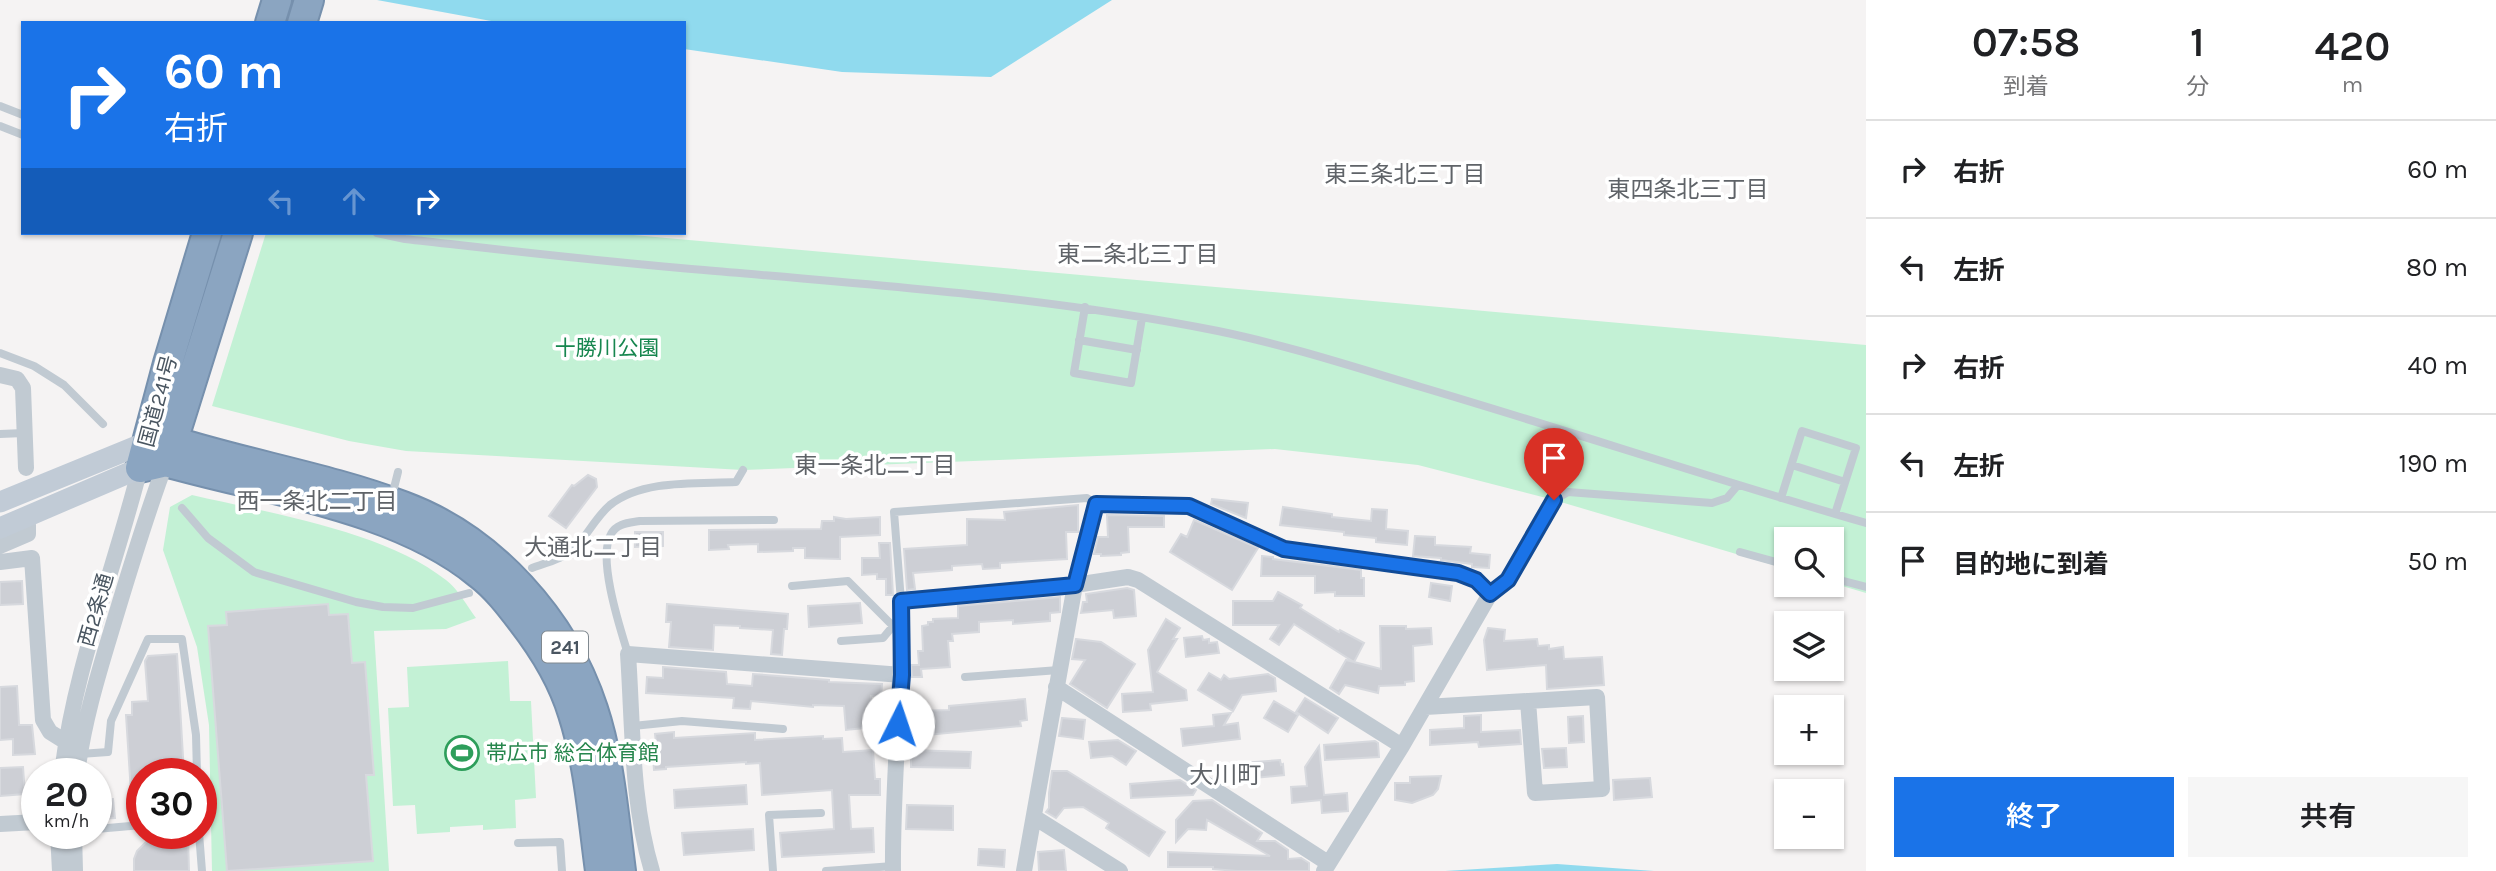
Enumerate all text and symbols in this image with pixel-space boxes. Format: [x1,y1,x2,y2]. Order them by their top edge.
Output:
text: 07:58 [1972,17,2080,67]
text: 1 [2190,17,2205,67]
text: 420 [2315,21,2390,71]
text: 60 m [164,43,284,100]
icon: right [49,49,140,140]
text: m [2342,71,2363,98]
text: 到着 [2003,73,2049,100]
text: 分 [2186,73,2209,100]
text: 右折 [164,110,228,147]
icon: right [1894,150,1932,188]
text: 60 m [2407,154,2468,185]
text: 右折 [1953,157,2005,188]
district label: 東三条北三丁目 [1325,161,1486,188]
district label: 東四条北三丁目 [1608,176,1769,203]
icon: left [262,182,300,220]
icon: ahead [335,182,373,220]
icon: right [408,182,446,220]
district label: 東二条北三丁目 [1058,241,1219,268]
icon: left [1894,248,1932,286]
text: 80 m [2406,252,2468,283]
text: 左折 [1953,255,2005,286]
park label: 十勝川公園 [555,336,660,360]
icon: right [1894,346,1932,384]
text: 40 m [2408,350,2468,381]
street label: 国道241号 [134,353,182,449]
text: 右折 [1953,353,2005,384]
pin [1524,428,1584,500]
icon: arrive [1535,439,1573,477]
icon: left [1894,444,1932,482]
text: 190 m [2398,448,2468,479]
text: 左折 [1953,451,2005,482]
district label: 東一条北二丁目 [795,452,956,479]
district label: 西一条北二丁目 [237,488,398,515]
map controls [1774,527,1844,849]
button: search [1774,527,1844,597]
district label: 大通北二丁目 [524,534,662,561]
icon: arrive [1894,542,1932,580]
text: 50 m [2407,546,2468,577]
text: 目的地に到着 [1953,549,2109,580]
street label: 西2条通 [74,571,118,649]
button: layers [1774,611,1844,681]
road number: 241 [542,632,588,662]
position arrow [861,687,935,761]
button: + [1774,695,1844,765]
sports icon: 帯広市 総合体育館 [443,734,481,772]
place label: 帯広市 総合体育館 [486,741,659,765]
speed limit sign: 30 [126,758,217,849]
district label: 大川町 [1189,761,1261,789]
text: 20 [45,774,88,815]
button: 終了 [1894,777,2174,857]
button: 共有 [2188,777,2468,857]
button: − [1774,779,1844,849]
text: km/h [44,810,89,832]

